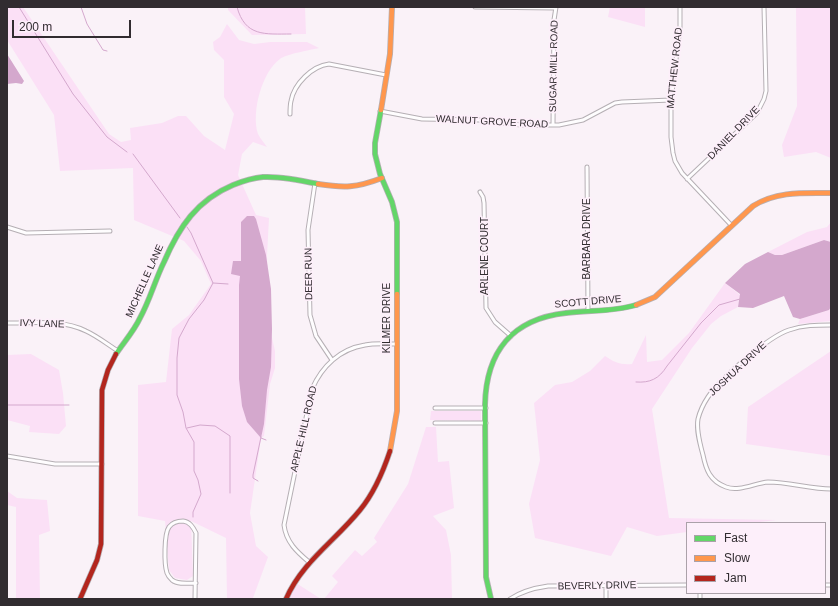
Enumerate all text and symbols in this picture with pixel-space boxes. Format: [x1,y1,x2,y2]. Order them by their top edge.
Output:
scale bar [14,12,133,38]
text: 200 m [19,20,52,34]
street label: SUGAR MILL ROAD [547,20,561,112]
street label: MATTHEW ROAD [665,27,685,109]
street label: DANIEL DRIVE [706,104,762,162]
street label: WALNUT GROVE ROAD [436,113,548,131]
street label: BARBARA DRIVE [581,198,593,280]
street label: ARLENE COURT [479,217,491,295]
street label: MICHELLE LANE [123,243,167,319]
street label: DEER RUN [303,248,315,300]
street label: KILMER DRIVE [381,283,393,353]
street label: SCOTT DRIVE [554,293,622,311]
street label: IVY LANE [19,317,65,331]
street label: JOSHUA DRIVE [707,339,769,399]
street label: APPLE HILL ROAD [288,385,320,473]
legend [686,522,826,594]
text: Fast [724,531,747,545]
text: Slow [724,551,750,565]
text: Jam [724,571,747,585]
street label: BEVERLY DRIVE [558,579,636,593]

